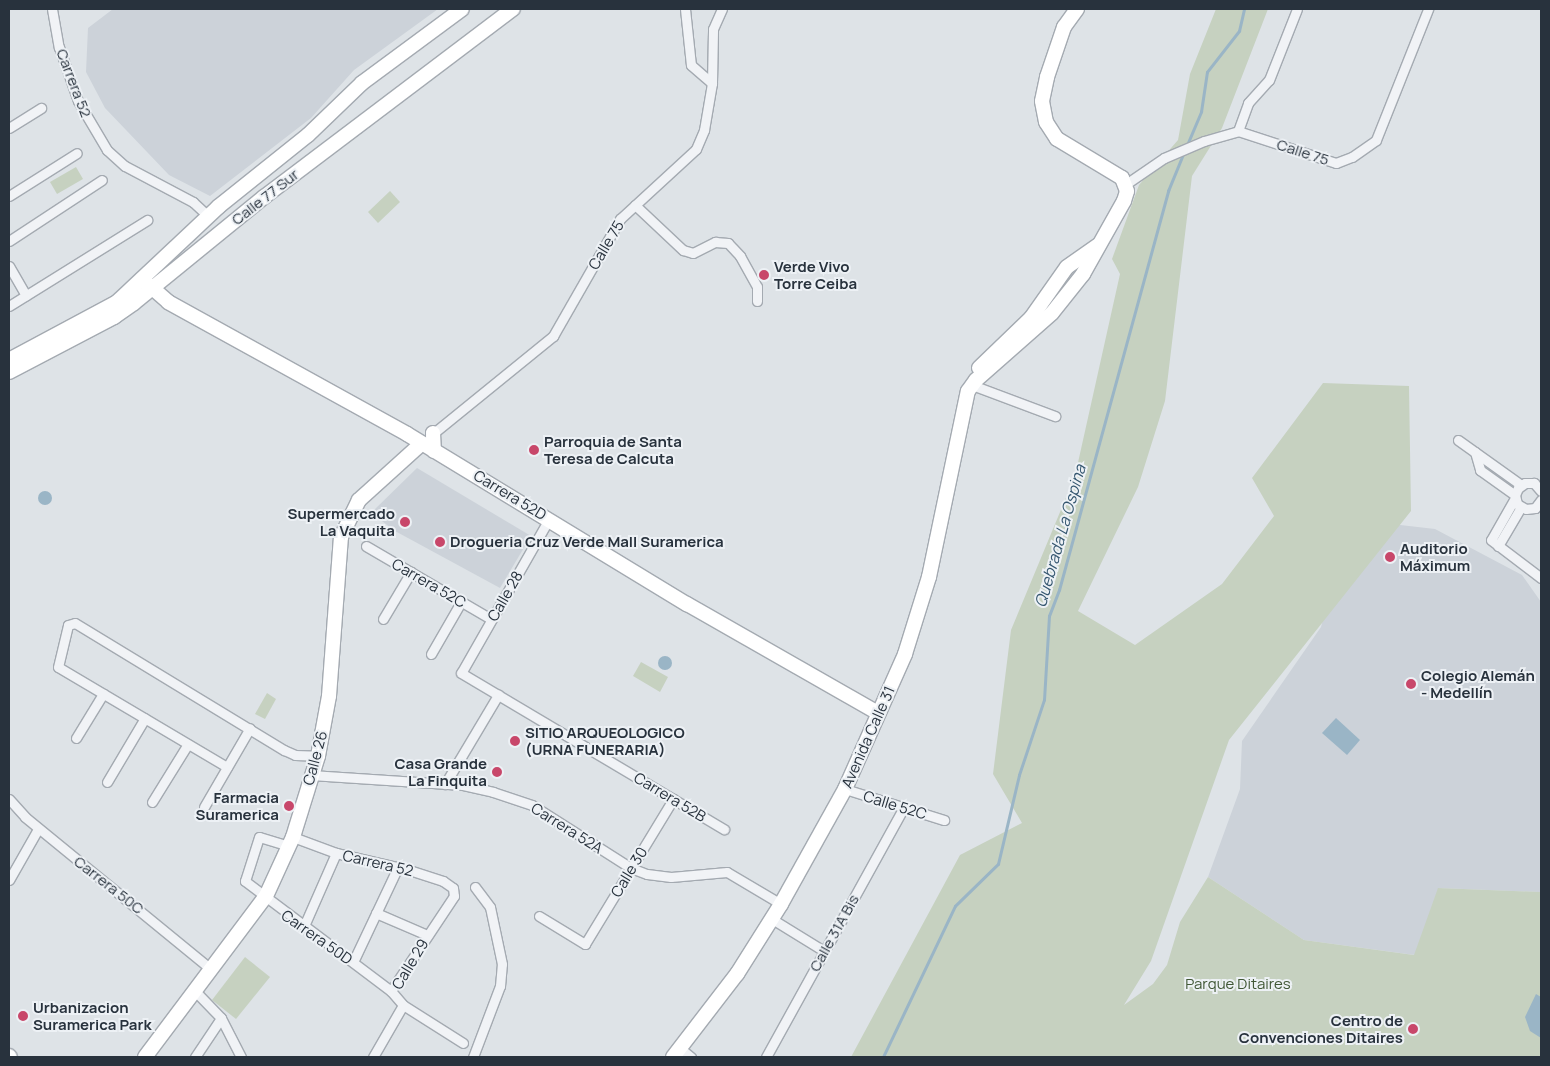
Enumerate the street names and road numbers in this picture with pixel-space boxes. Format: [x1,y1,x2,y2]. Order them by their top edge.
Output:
street label: Carrera 52 [53,46,95,120]
street label: Calle 75 [1275,135,1331,169]
street label: Calle 77 Sur [228,165,302,229]
street label: Calle 75 [584,217,628,273]
street label: Carrera 52D [470,466,550,524]
street label: Carrera 52C [389,555,469,611]
street label: Calle 28 [483,568,527,624]
street label: Avenida Calle 31 [838,683,898,791]
street label: Calle 26 [299,729,331,787]
street label: Carrera 52B [631,768,709,826]
street label: Calle 52C [861,787,929,823]
street label: Carrera 52A [528,799,606,857]
street label: Calle 30 [607,844,651,900]
street label: Carrera 52 [341,846,415,880]
street label: Carrera 50C [71,852,147,918]
street label: Calle 31A Bis [806,891,862,975]
street label: Carrera 50D [278,906,356,968]
street label: Calle 29 [388,935,432,993]

